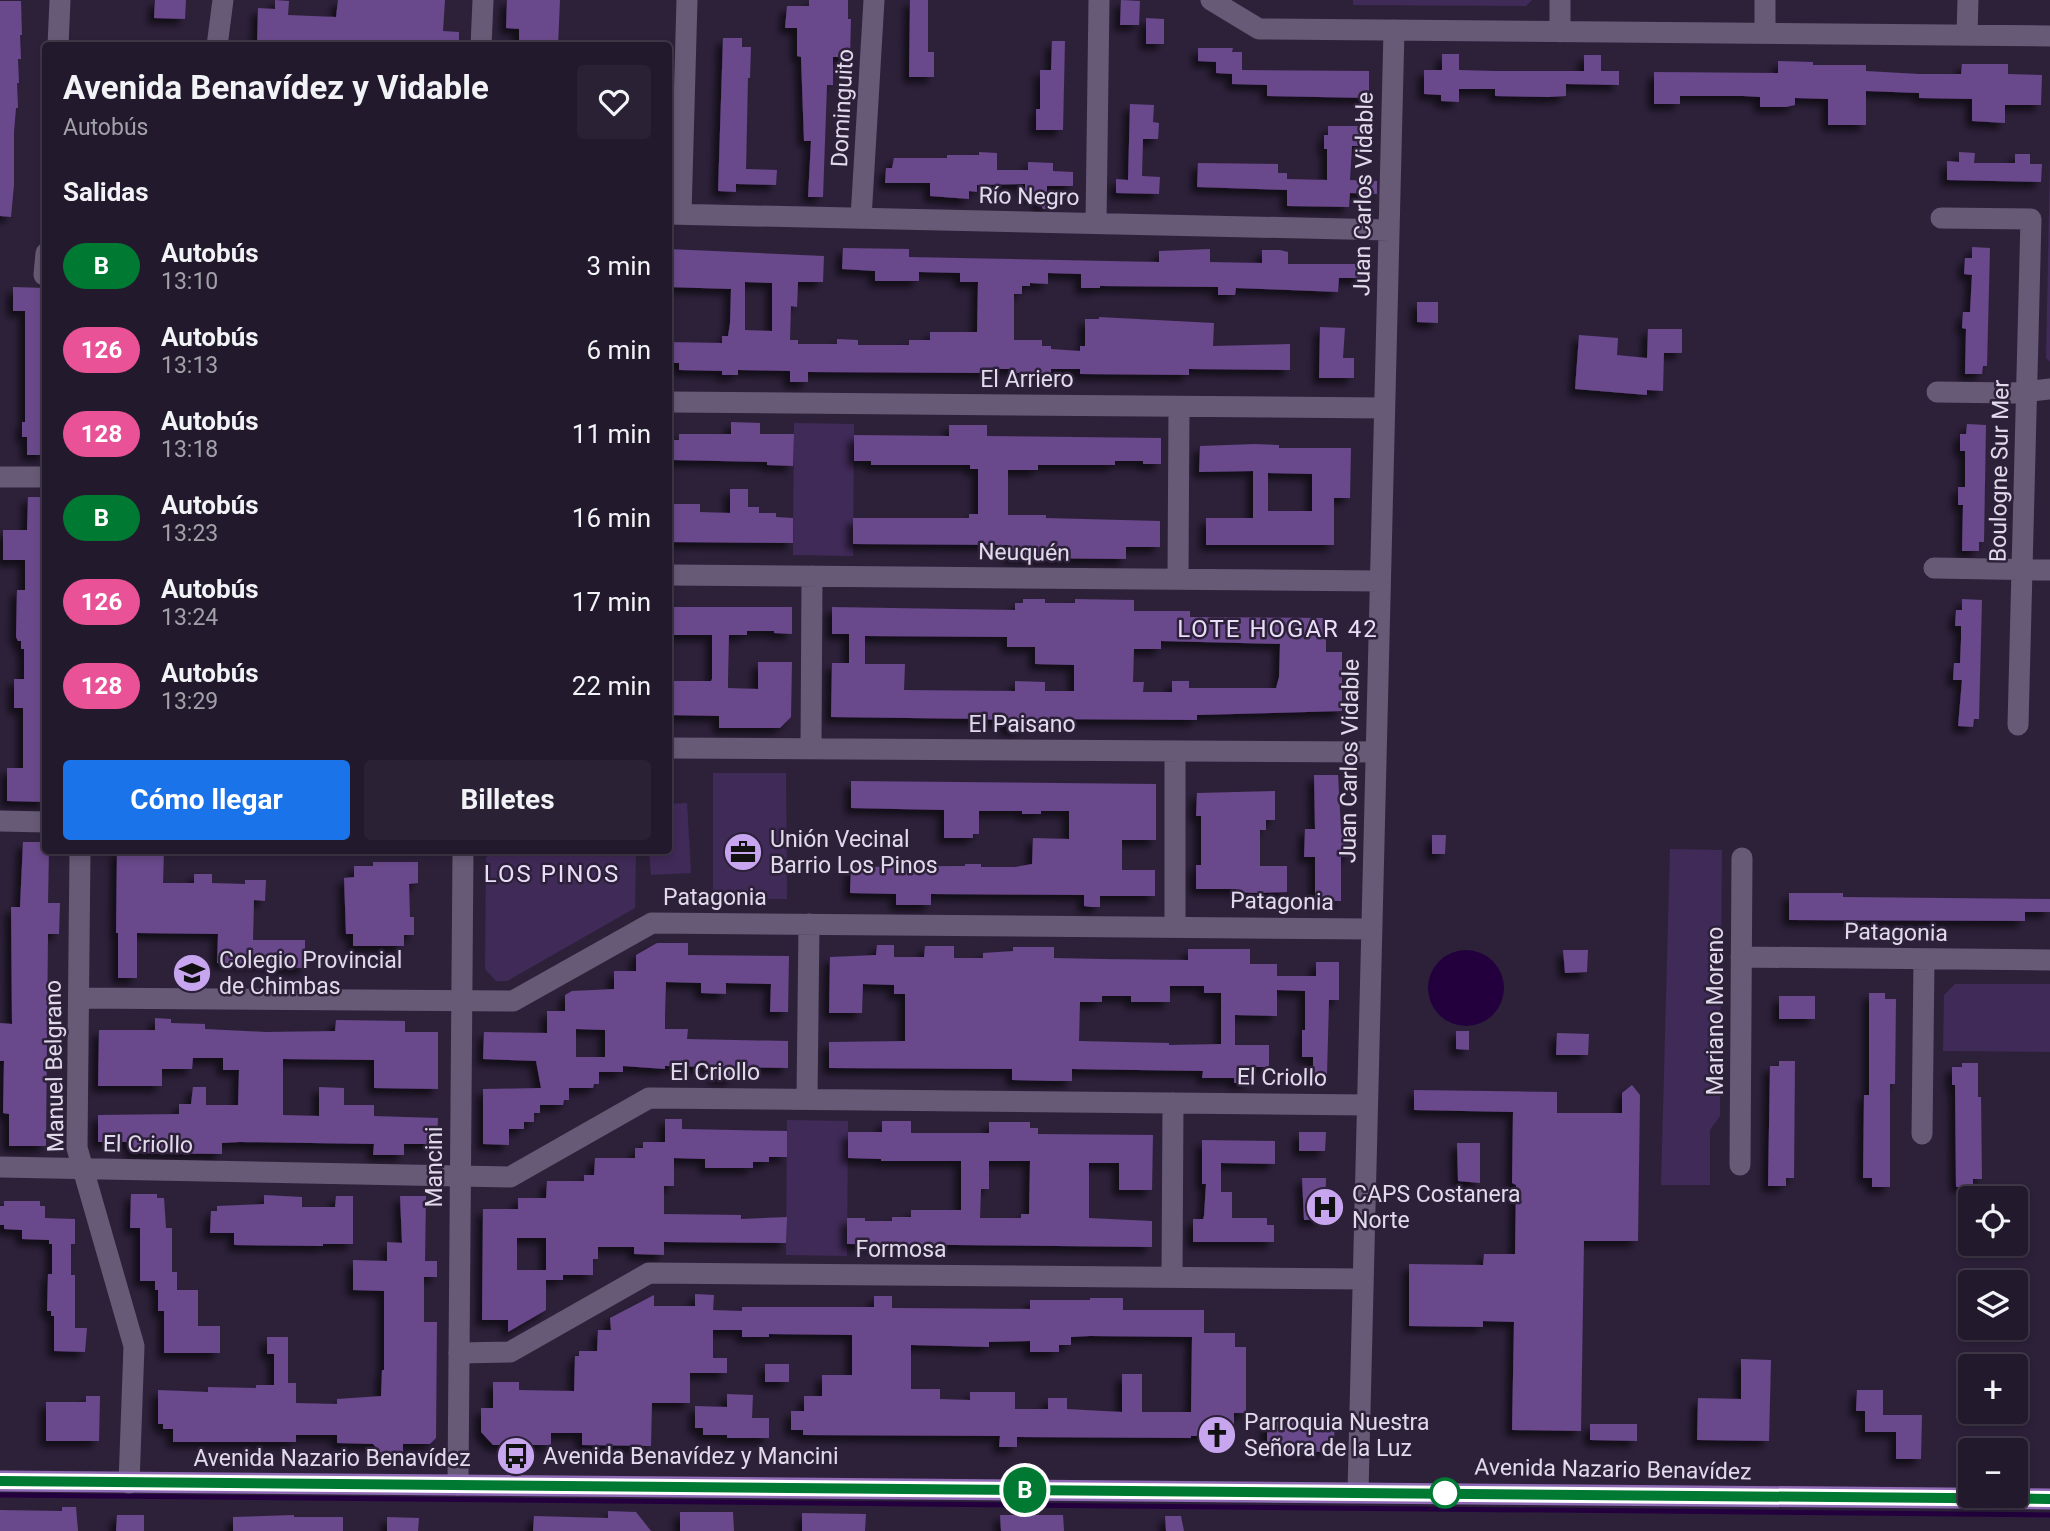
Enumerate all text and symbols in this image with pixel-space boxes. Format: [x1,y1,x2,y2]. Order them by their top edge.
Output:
street label: Dominguito [826,48,859,168]
button: heart [577,65,651,139]
text: Avenida Benavídez y Vidable [63,68,489,107]
street label: Juan Carlos Vidable [1348,92,1379,296]
text: Autobús [63,114,148,141]
text: Salidas [63,177,149,207]
street label: Río Negro [978,182,1080,211]
text: Autobús [161,238,259,268]
text: 3 min [586,251,651,281]
text: B [94,252,109,280]
text: 13:10 [161,268,218,295]
text: Autobús [161,322,259,352]
text: 6 min [586,335,651,365]
text: 126 [81,336,122,364]
text: 13:13 [161,352,218,379]
street label: El Arriero [980,366,1074,393]
street label: Boulogne Sur Mer [1984,379,2015,562]
text: Autobús [161,406,259,436]
text: 11 min [572,419,651,449]
text: 128 [81,420,122,448]
text: 13:18 [161,436,218,463]
text: Autobús [161,490,259,520]
text: 16 min [572,503,651,533]
text: B [94,504,109,532]
text: 13:23 [161,520,218,547]
street label: Neuquén [978,538,1070,567]
text: Autobús [161,574,259,604]
text: 17 min [572,587,651,617]
text: 126 [81,588,122,616]
text: 13:24 [161,604,218,631]
district label: LOTE HOGAR 42 [1177,615,1379,643]
text: Autobús [161,658,259,688]
street label: Juan Carlos Vidable [1334,659,1365,863]
text: 22 min [572,671,651,701]
text: 128 [81,672,122,700]
text: 13:29 [161,688,218,715]
street label: El Paisano [968,711,1076,738]
button: Cómo llegar [63,760,350,840]
button: Billetes [364,760,651,840]
place label: Unión Vecinal Barrio Los Pinos [770,826,938,879]
office icon: Unión Vecinal Barrio Los Pinos [722,831,764,873]
district label: LOS PINOS [484,860,620,888]
street label: Patagonia [663,884,767,911]
street label: Patagonia [1230,887,1334,916]
street label: Patagonia [1844,918,1948,947]
street label: Mariano Moreno [1702,927,1729,1095]
place label: Colegio Provincial de Chimbas [219,947,402,1000]
school or university icon: Colegio Provincial de Chimbas [171,952,213,994]
street label: Manuel Belgrano [39,980,70,1152]
street label: El Criollo [670,1059,760,1086]
street label: El Criollo [1237,1063,1327,1092]
street label: Mancini [421,1126,448,1208]
street label: El Criollo [103,1130,193,1159]
place label: CAPS Costanera Norte [1352,1181,1521,1234]
hospital icon: CAPS Costanera Norte [1304,1186,1346,1228]
map controls [1958,1186,2028,1508]
button: locate [1958,1186,2028,1256]
street label: Formosa [855,1236,947,1263]
button: layers [1958,1270,2028,1340]
button: + [1958,1354,2028,1424]
place label: Parroquia Nuestra Señora de la Luz [1244,1409,1429,1462]
church icon: Parroquia Nuestra Señora de la Luz [1196,1414,1238,1456]
bus stop icon: Avenida Benavídez y Mancini [495,1435,537,1477]
button: − [1958,1438,2028,1508]
place label: Avenida Benavídez y Mancini [543,1443,839,1470]
street label: Avenida Nazario Benavídez [193,1445,471,1472]
street label: Avenida Nazario Benavídez [1474,1454,1752,1485]
line badge: B [1002,1467,1048,1513]
text: B [1017,1476,1033,1504]
unlabelled marker [1430,1478,1460,1508]

